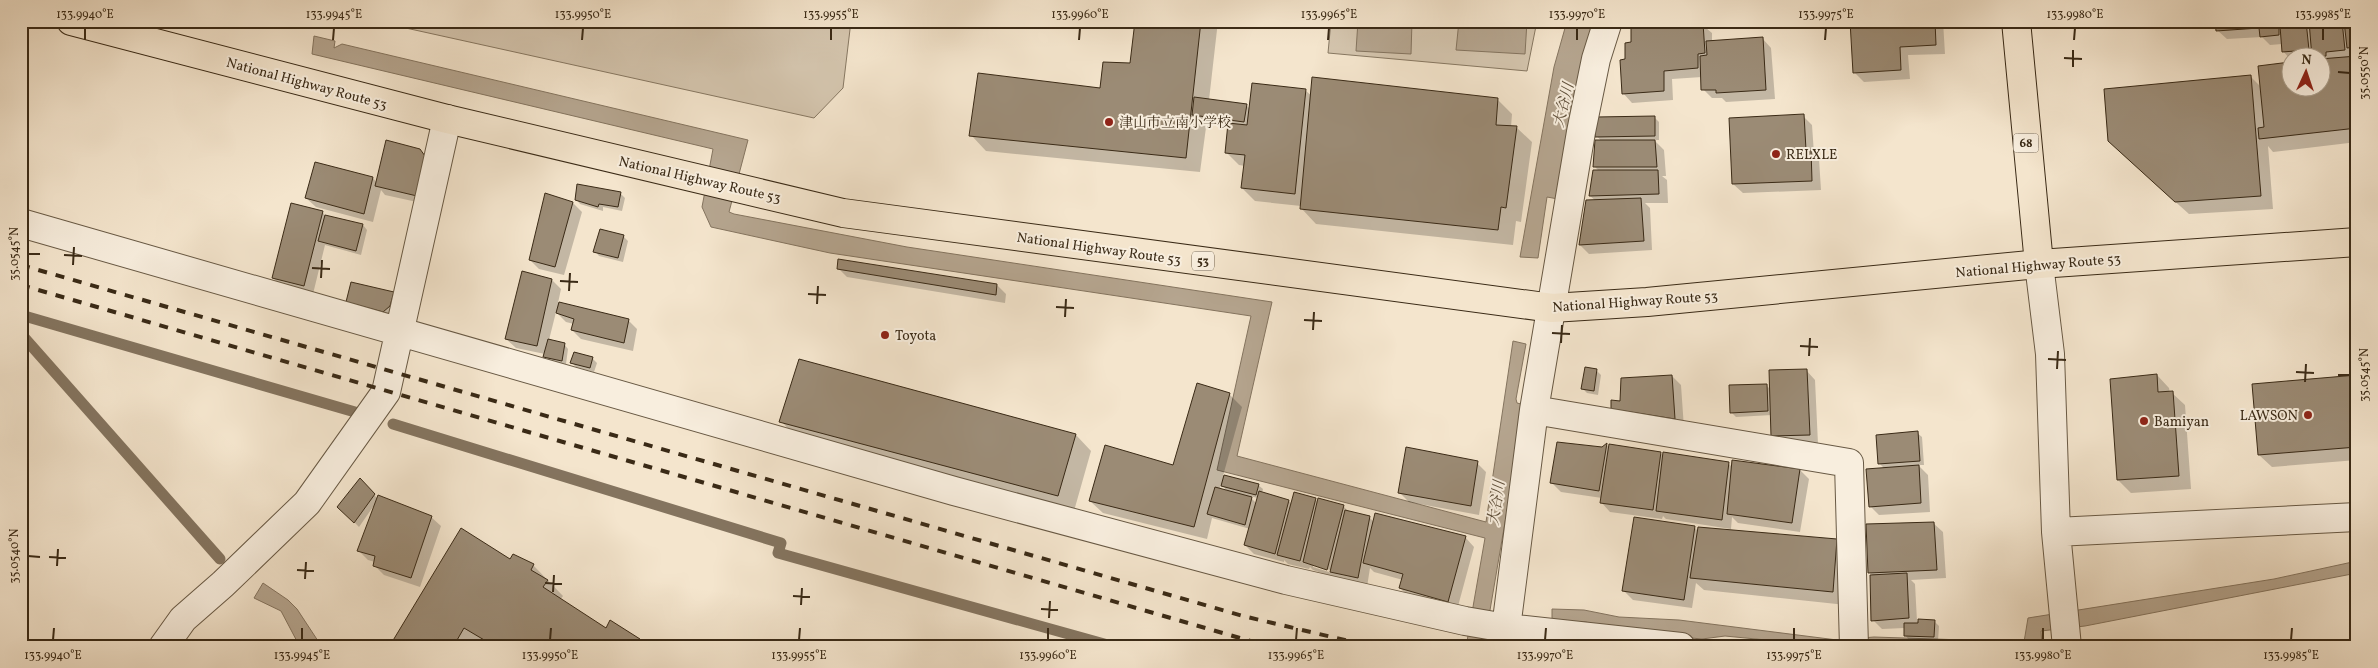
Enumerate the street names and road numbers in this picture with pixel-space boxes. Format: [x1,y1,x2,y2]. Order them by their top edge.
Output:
street label: National Highway Route 53 [224,54,389,115]
road number: 68 [2014,134,2038,152]
street label: National Highway Route 53 [617,153,783,208]
street label: National Highway Route 53 [1015,229,1182,270]
street label: National Highway Route 53 [1955,250,2122,283]
road number: 53 [1192,252,1214,270]
street label: National Highway Route 53 [1552,287,1718,318]

